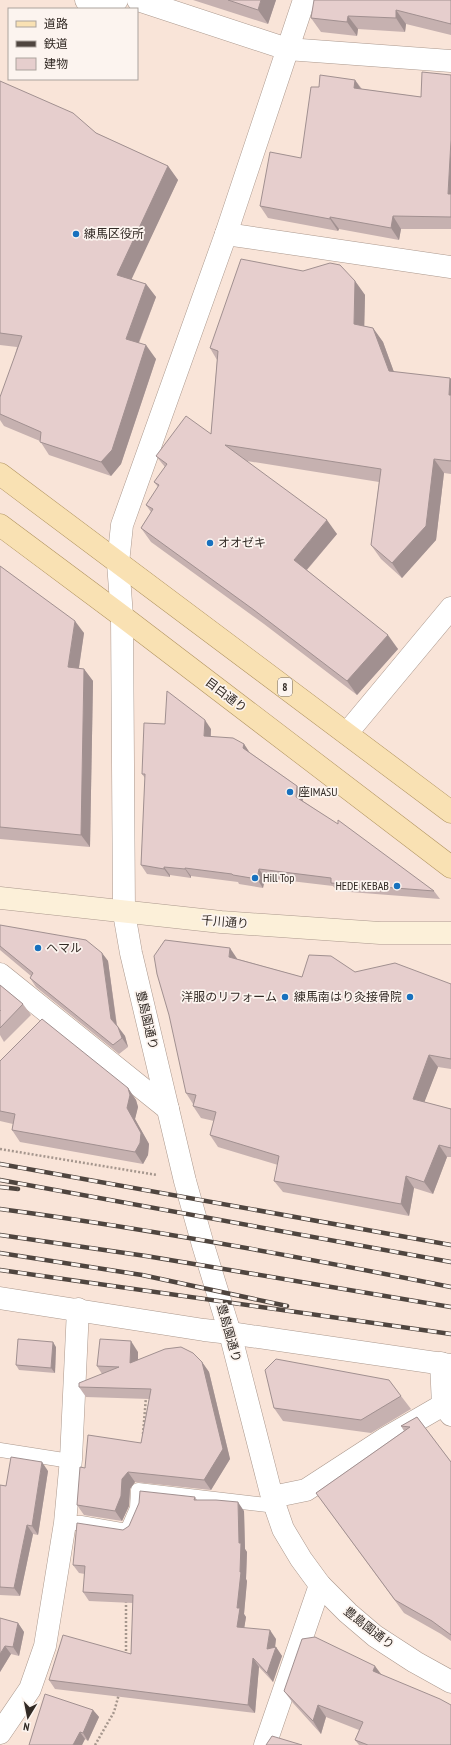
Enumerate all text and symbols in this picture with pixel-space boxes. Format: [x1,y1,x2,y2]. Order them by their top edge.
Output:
legend [8,8,138,80]
text: 道路 [44,16,68,31]
text: 鉄道 [44,36,68,51]
text: 建物 [44,56,68,71]
place label: 練馬区役所 [84,226,144,241]
marker: 練馬区役所 [71,229,81,239]
place label: オオゼキ [218,535,266,550]
marker: オオゼキ [205,538,215,548]
street label: 目白通り [203,674,250,715]
road number: 8 [278,678,292,696]
place label: 座IMASU [298,784,338,799]
marker: 座IMASU [285,787,295,797]
place label: Hill Top [263,870,294,885]
marker: Hill Top [250,873,260,883]
place label: HEDE KEBAB [335,878,389,893]
marker: HEDE KEBAB [392,881,402,891]
street label: 千川通り [200,912,250,931]
place label: ヘマル [46,940,82,955]
marker: ヘマル [33,943,43,953]
street label: 豊島園通り [133,989,162,1051]
place label: 洋服のリフォーム [181,989,277,1004]
place label: 練馬南はり灸接骨院 [294,989,402,1004]
marker: 洋服のリフォーム [280,992,290,1002]
marker: 練馬南はり灸接骨院 [405,992,415,1002]
street label: 豊島園通り [214,1302,245,1364]
street label: 豊島園通り [341,1603,398,1652]
north arrow [8,1697,48,1737]
text: N [22,1719,30,1734]

